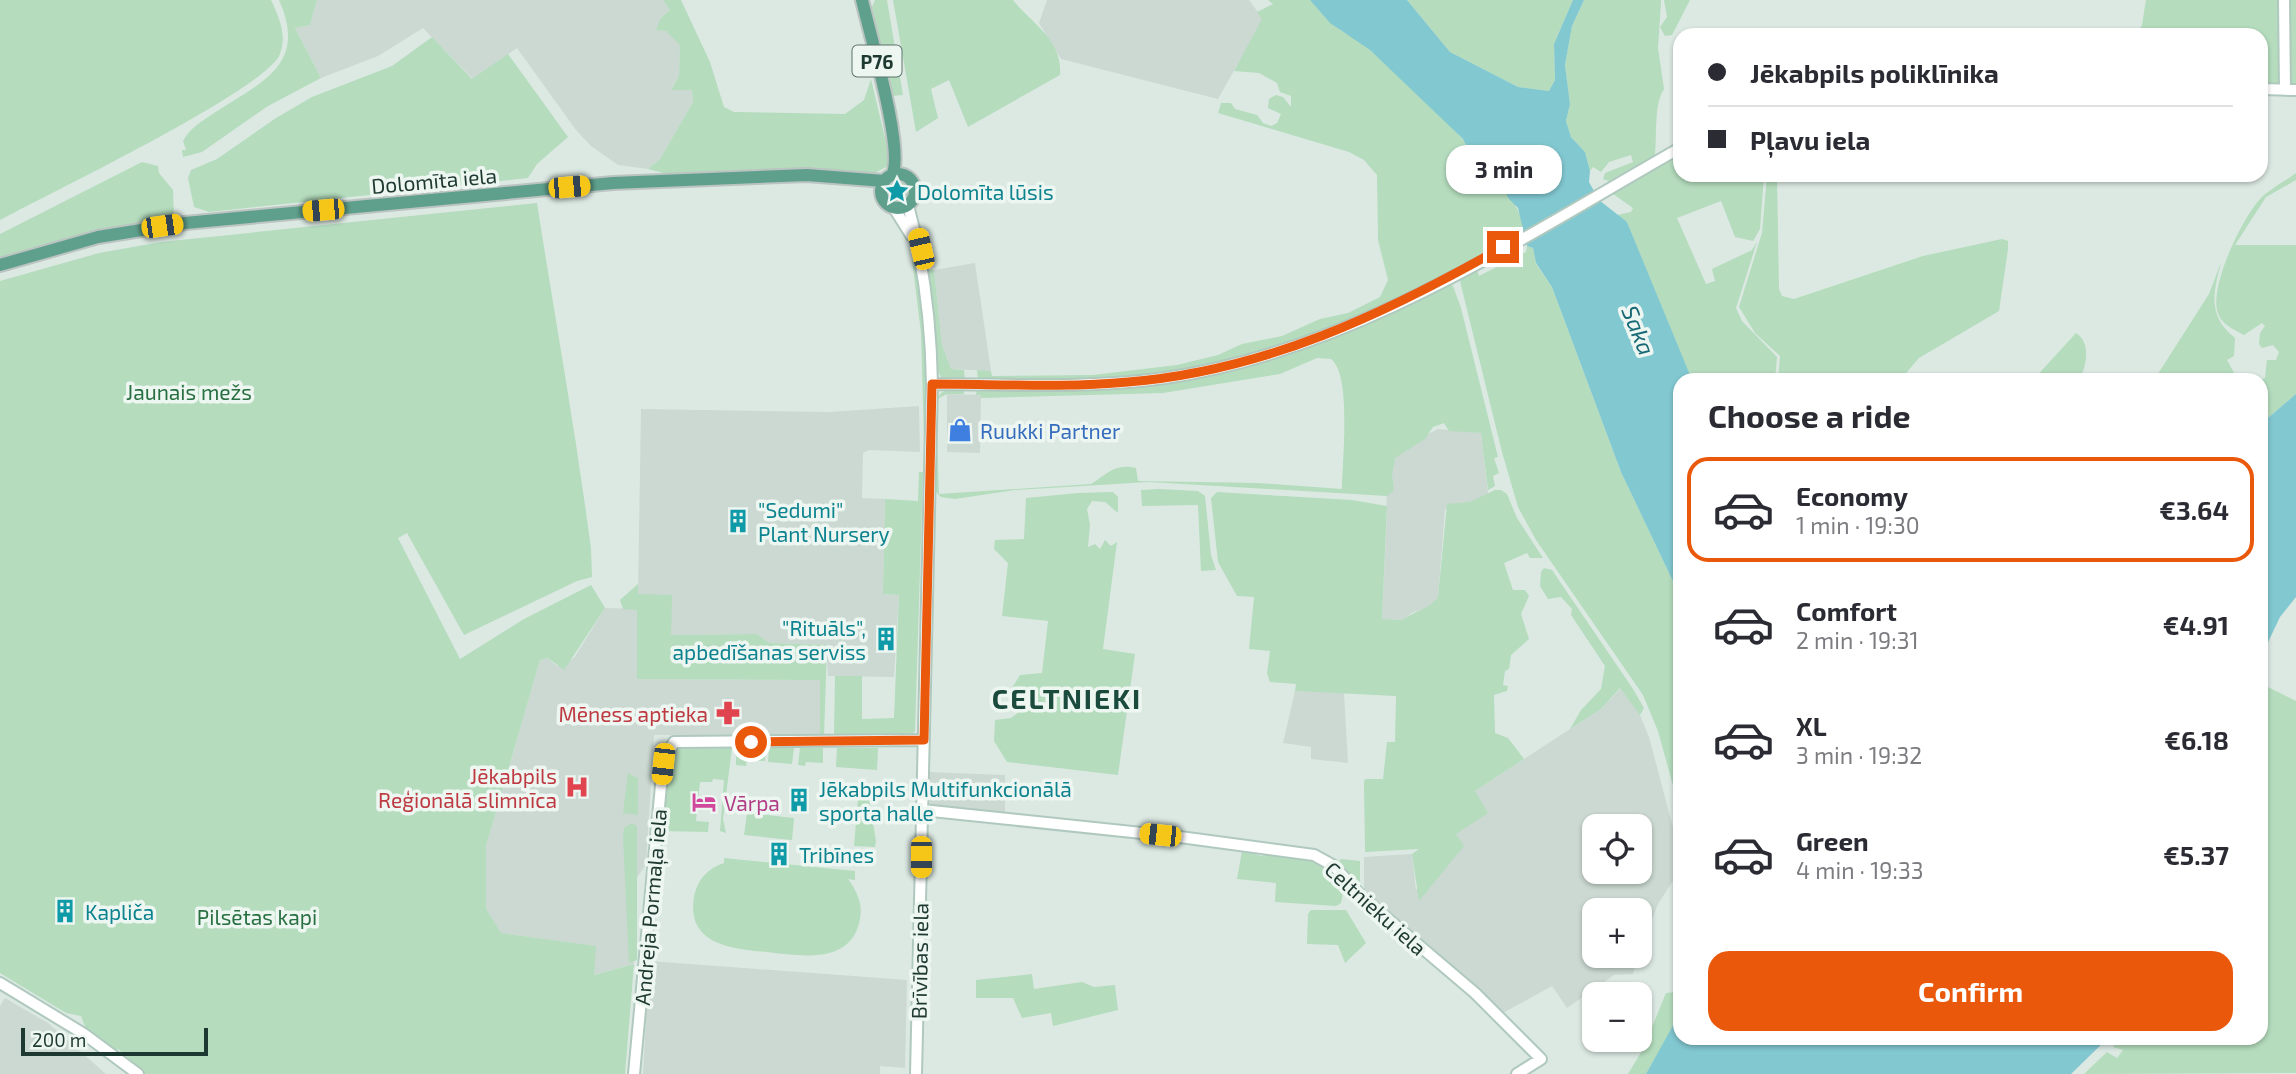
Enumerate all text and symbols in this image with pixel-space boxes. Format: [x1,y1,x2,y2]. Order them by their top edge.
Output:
road number: P76 [852,45,902,76]
text: Jēkabpils poliklīnika [1750,57,1999,88]
text: Pļavu iela [1750,124,1870,155]
callout: 3 min [1445,146,1561,194]
text: 3 min [1475,155,1533,183]
street label: Dolomīta iela [370,162,498,198]
car [548,175,591,199]
place icon: Dolomīta lūsis [883,177,911,205]
place label: Dolomīta lūsis [917,179,1054,204]
car [302,198,345,222]
car [140,213,185,239]
car [907,226,936,272]
route end [1487,231,1519,263]
water label: Saka [1616,301,1662,359]
park label: Jaunais mežs [126,379,252,404]
text: Choose a ride [1708,396,1911,434]
shop icon: Ruukki Partner [946,416,974,444]
place label: Ruukki Partner [980,418,1121,443]
icon: car [1712,478,1775,541]
text: Economy [1796,480,1908,511]
text: €3.64 [2159,494,2229,525]
place label: "Sedumi" Plant Nursery [758,497,890,546]
building icon: "Sedumi" Plant Nursery [724,507,752,535]
text: 1 min · 19:30 [1796,511,1920,539]
icon: car [1712,593,1775,656]
text: Comfort [1796,595,1897,626]
text: €4.91 [2163,609,2229,640]
place label: "Rituāls", apbedīšanas serviss [672,615,866,664]
building icon: "Rituāls", apbedīšanas serviss [872,625,900,653]
text: 2 min · 19:31 [1796,626,1919,654]
district label: CELTNIEKI [992,681,1142,715]
pharmacy icon: Mēness aptieka [714,699,742,727]
place label: Mēness aptieka [558,701,708,726]
icon: car [1712,708,1775,771]
text: XL [1796,710,1827,741]
text: €6.18 [2164,724,2229,755]
route start [735,726,767,758]
text: 3 min · 19:32 [1796,741,1922,769]
car [651,742,676,786]
place label: Jēkabpils Reģionālā slimnīca [378,763,557,812]
hospital icon: Jēkabpils Reģionālā slimnīca [563,773,591,801]
place label: Jēkabpils Multifunkcionālā sporta halle [819,776,1072,825]
building icon: Jēkabpils Multifunkcionālā sporta halle [785,786,813,814]
hotel icon: Vārpa [690,788,718,816]
place label: Vārpa [724,790,780,815]
street label: Andreja Pormaļa iela [629,808,673,1007]
map controls [1582,814,1652,1052]
button: locate [1582,814,1652,884]
car [1139,822,1182,848]
icon: car [1712,823,1775,886]
text: Green [1796,825,1869,856]
car [911,836,932,878]
text: €5.37 [2163,839,2229,870]
building icon: Tribīnes [765,840,793,868]
place label: Tribīnes [799,842,874,867]
street label: Celtnieku iela [1320,856,1432,960]
text: 4 min · 19:33 [1796,856,1924,884]
building icon: Kapliča [51,897,79,925]
button: + [1582,898,1652,968]
place label: Kapliča [85,899,154,924]
street label: Brīvības iela [905,903,933,1019]
park label: Pilsētas kapi [197,904,317,929]
button: Confirm [1708,951,2233,1031]
button: − [1582,982,1652,1052]
scale bar [21,1025,208,1057]
text: 200 m [32,1028,86,1051]

